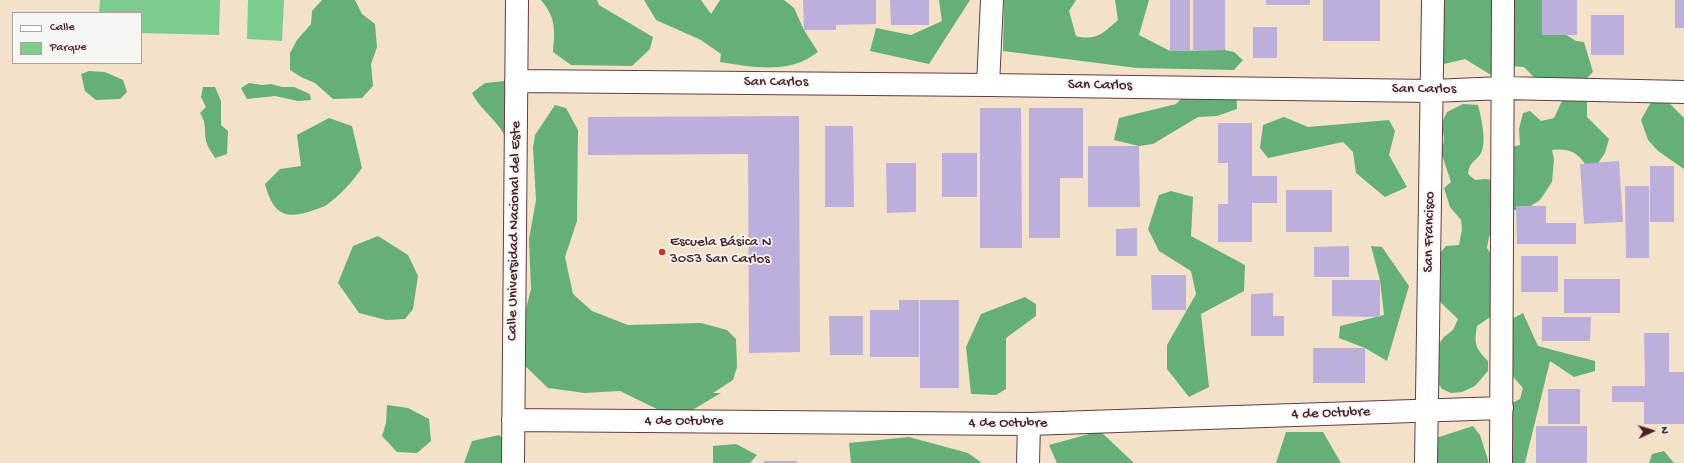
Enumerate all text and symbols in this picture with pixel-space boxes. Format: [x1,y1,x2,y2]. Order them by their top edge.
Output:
legend [12,12,142,64]
text: Calle [50,21,75,35]
text: Parque [50,41,87,55]
street label: San Carlos [744,74,808,92]
street label: San Carlos [1068,76,1132,96]
street label: San Carlos [1392,81,1456,99]
street label: Calle Universidad Nacional del Este [504,121,526,341]
street label: San Francisco [1420,191,1440,273]
place label: Escuela Básica N 3053 San Carlos [670,234,771,269]
marker: Escuela Básica N 3053 San Carlos [657,247,667,257]
street label: 4 de Octubre [1291,404,1371,424]
north arrow [1632,411,1672,451]
street label: 4 de Octubre [645,413,723,431]
street label: 4 de Octubre [969,415,1047,433]
text: N [1658,426,1670,434]

